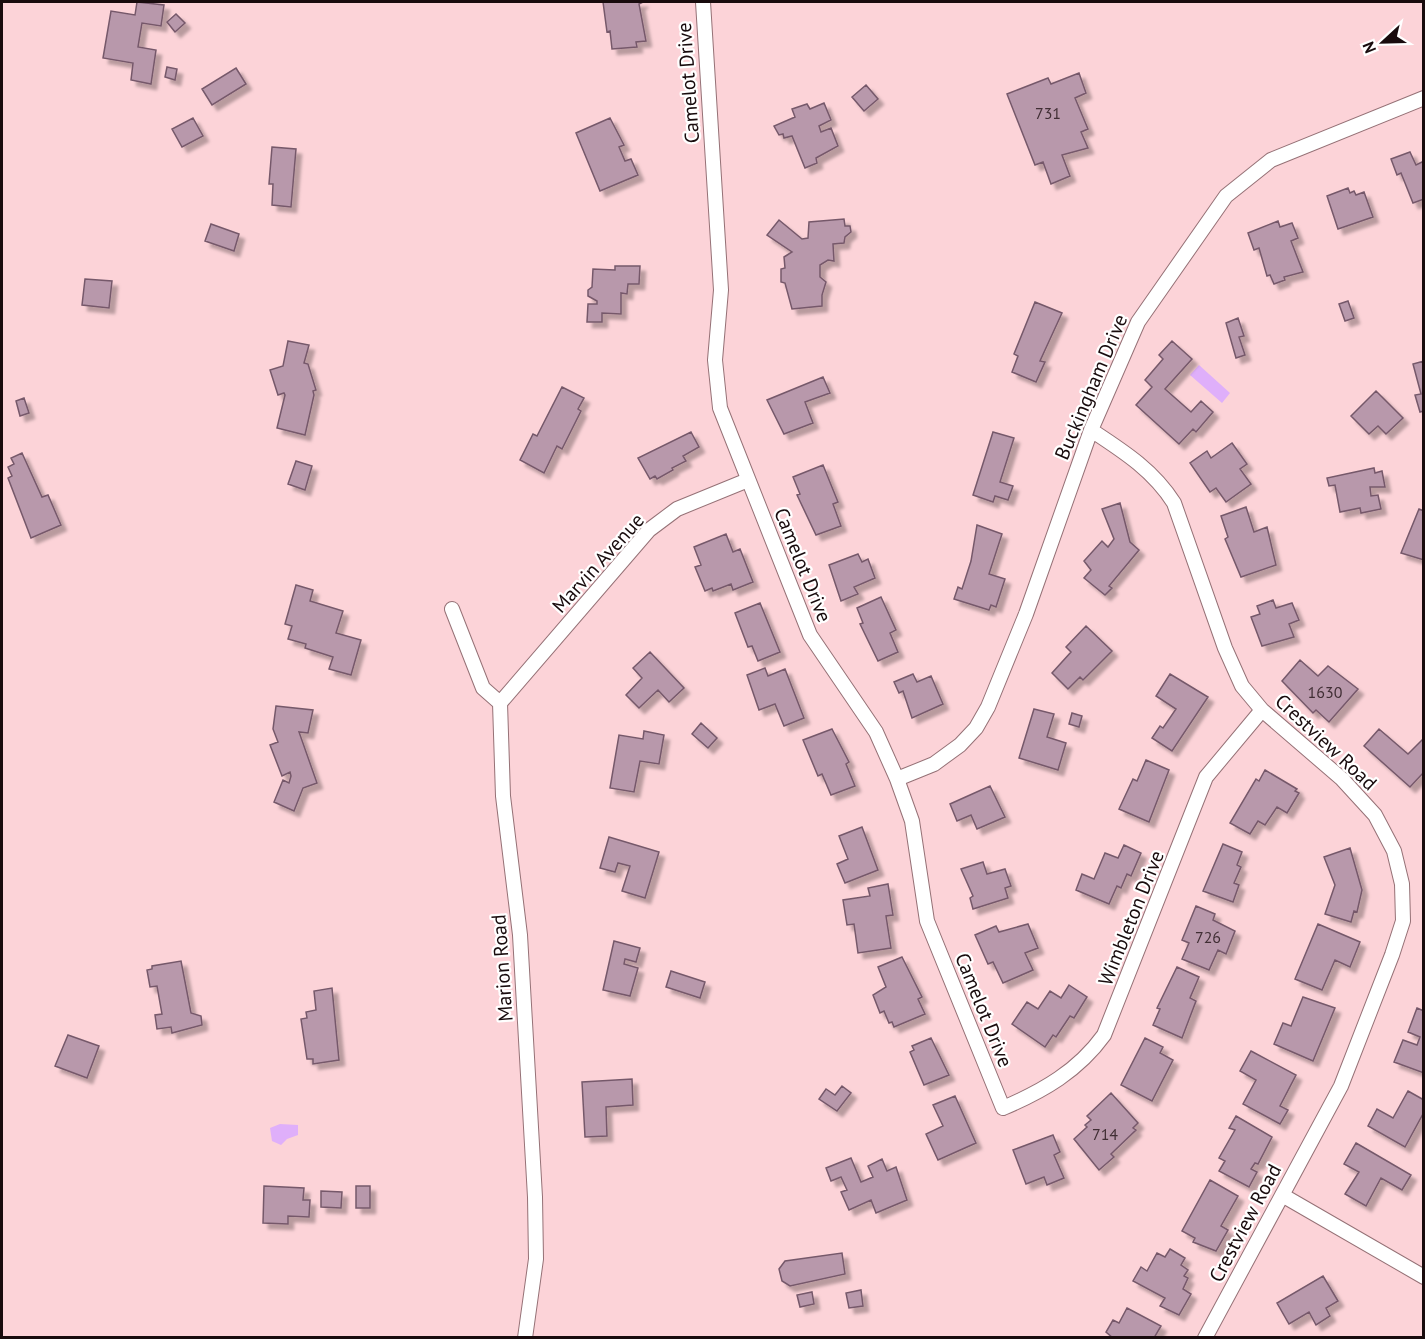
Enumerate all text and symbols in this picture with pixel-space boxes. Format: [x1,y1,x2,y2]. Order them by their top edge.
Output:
north arrow [1353,12,1413,72]
street label: Camelot Drive [671,22,705,144]
text: N [1358,39,1380,56]
house number: 731 [1035,103,1061,123]
street label: Buckingham Drive [1049,310,1133,464]
street label: Camelot Drive [768,504,838,626]
street label: Marvin Avenue [546,508,650,618]
house number: 1630 [1308,682,1343,702]
street label: Crestview Road [1270,688,1382,796]
street label: Wimbleton Drive [1092,847,1170,989]
street label: Marion Road [485,914,519,1022]
house number: 726 [1195,927,1221,947]
street label: Camelot Drive [949,949,1019,1071]
house number: 714 [1092,1124,1118,1144]
street label: Crestview Road [1203,1159,1287,1287]

